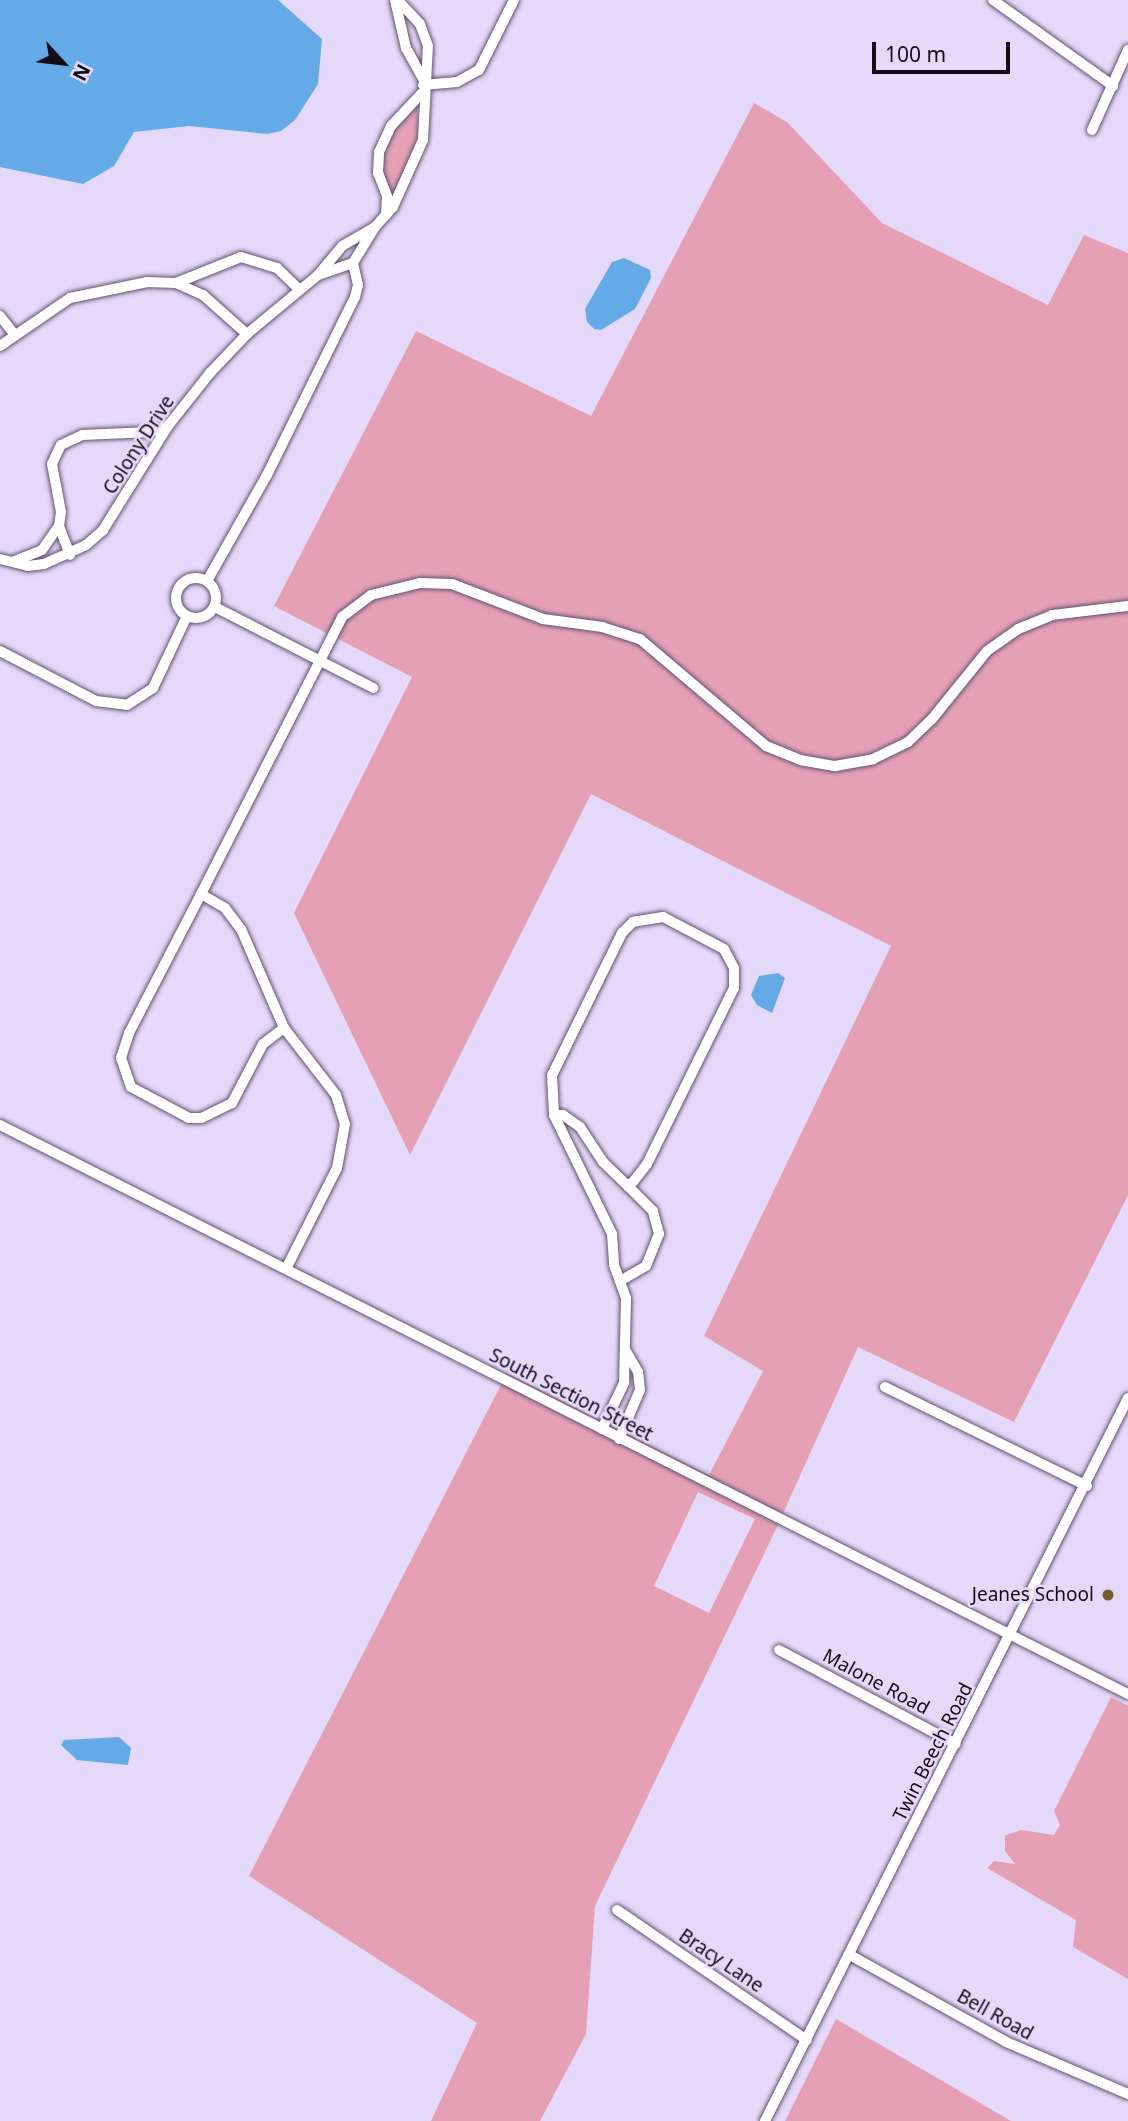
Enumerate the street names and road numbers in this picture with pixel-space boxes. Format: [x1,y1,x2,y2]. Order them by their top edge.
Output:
street label: Colony Drive [99,391,179,499]
street label: South Section Street [485,1344,657,1446]
street label: Malone Road [819,1644,933,1720]
street label: Twin Beech Road [888,1679,978,1825]
street label: Bracy Lane [674,1924,768,1998]
street label: Bell Road [953,1985,1037,2045]

